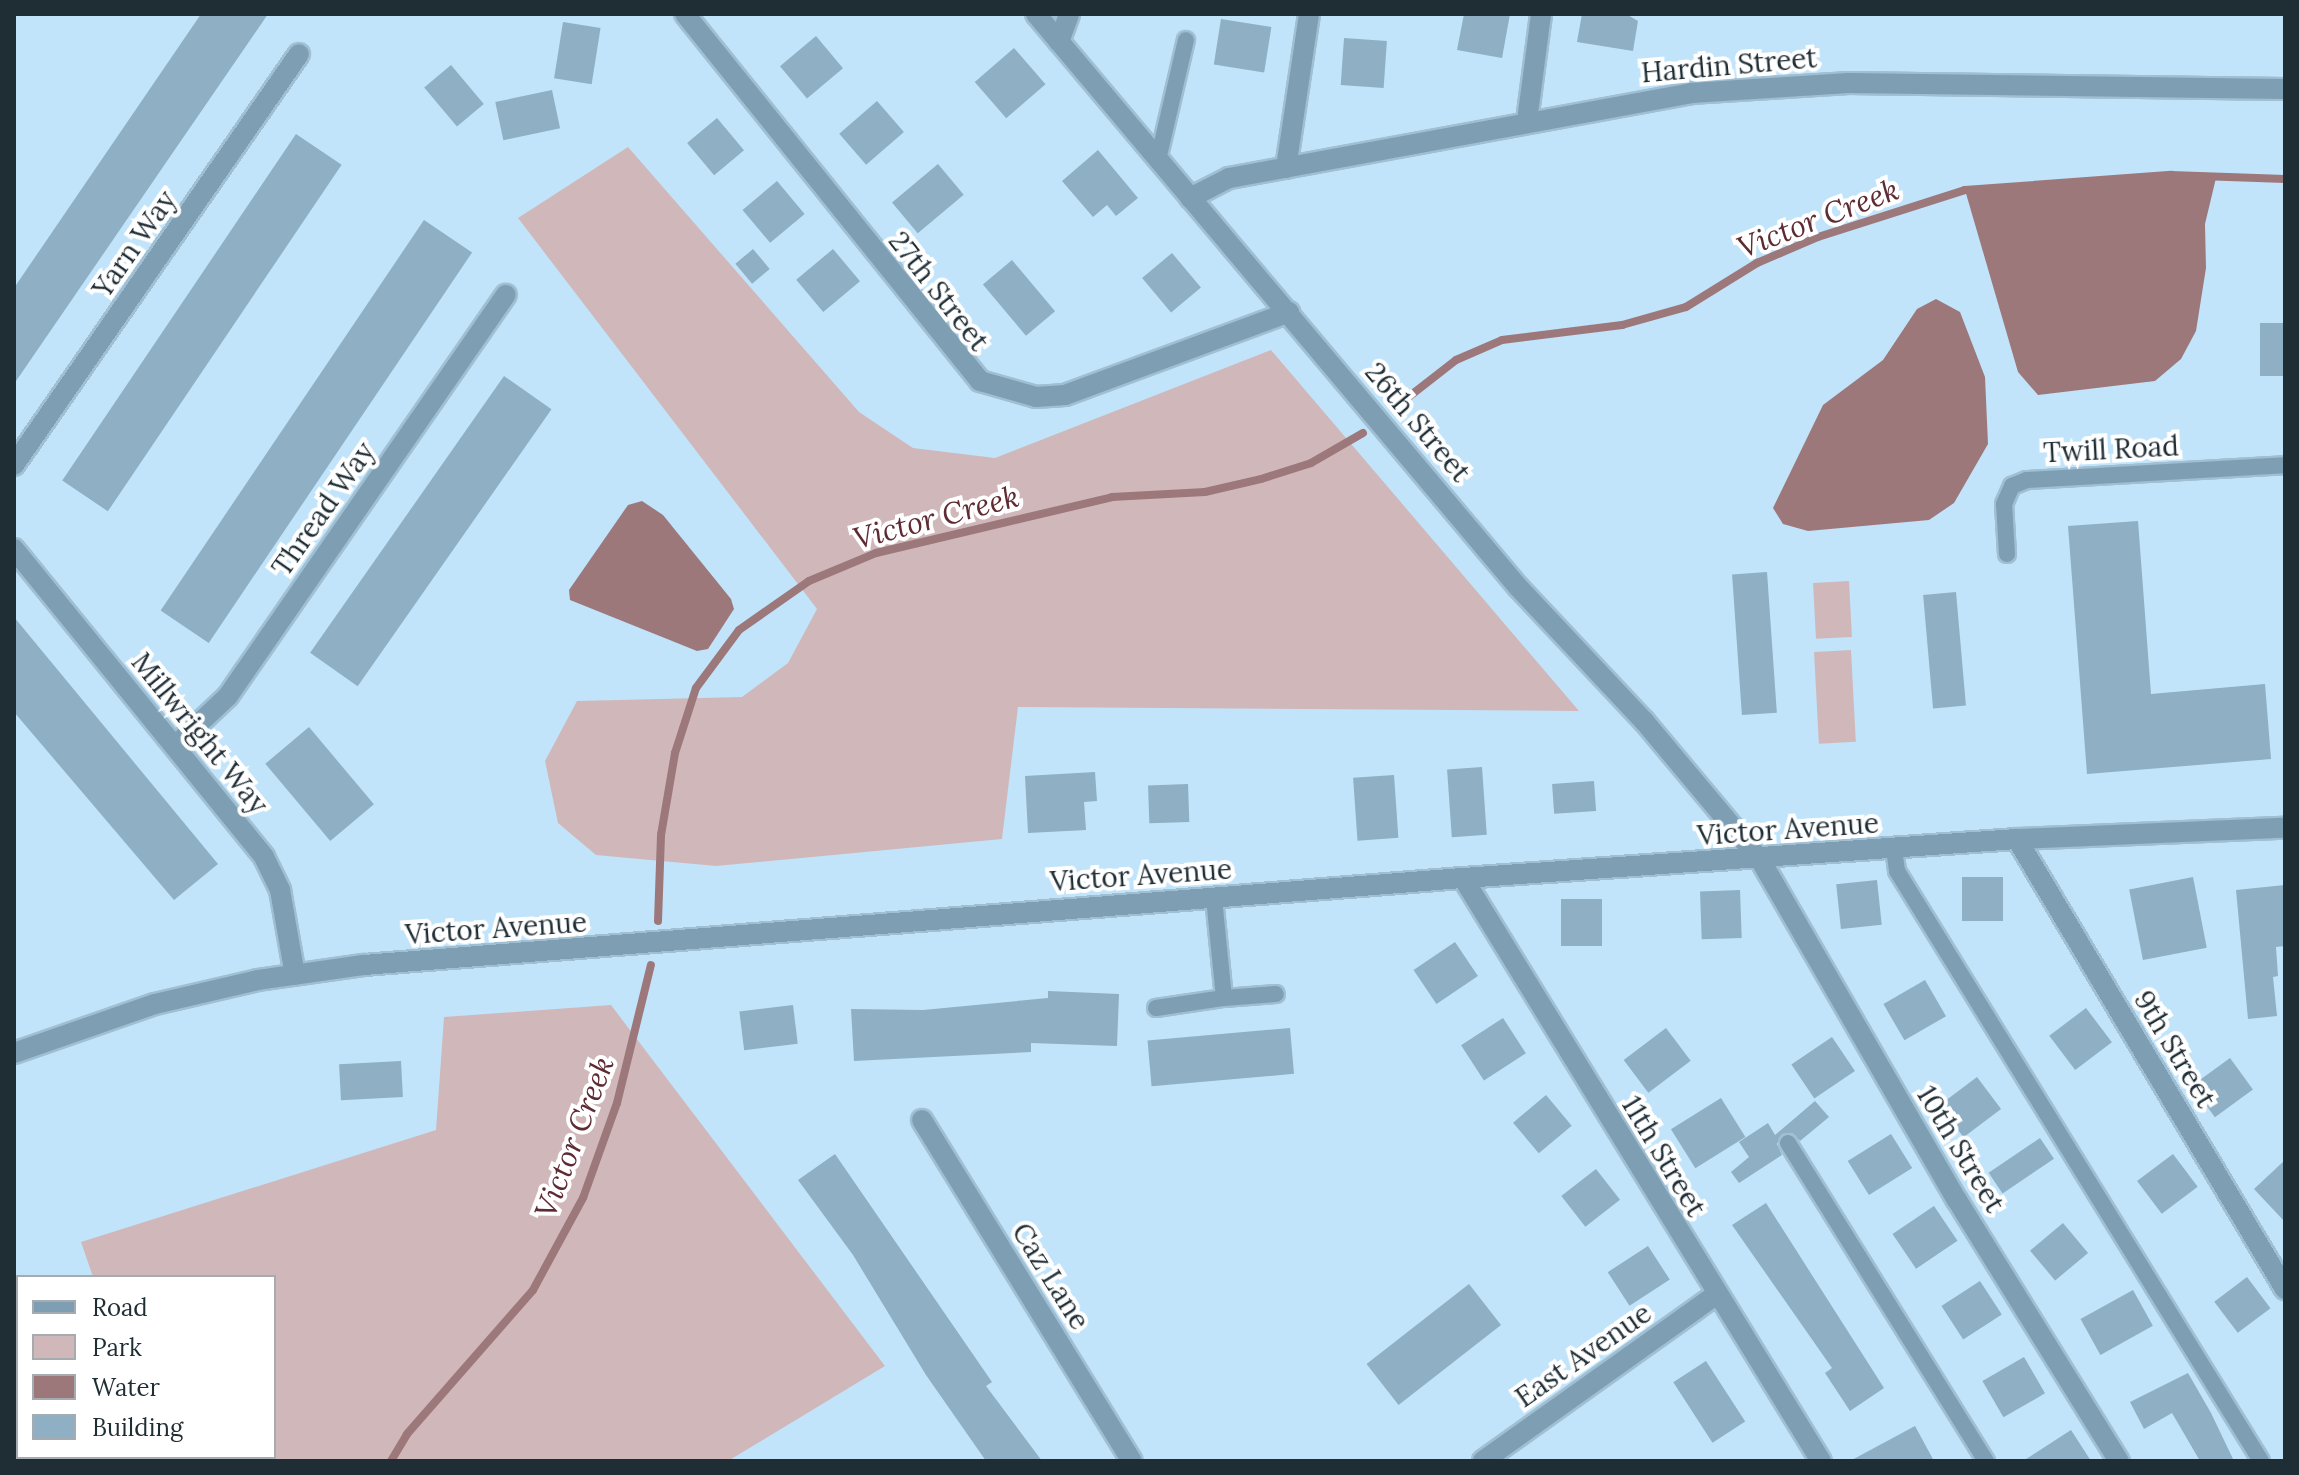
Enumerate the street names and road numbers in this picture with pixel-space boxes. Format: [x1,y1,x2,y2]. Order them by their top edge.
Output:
street label: Hardin Street [1640,41,1818,89]
street label: Yarn Way [85,184,183,304]
street label: 27th Street [882,225,996,357]
street label: 26th Street [1358,355,1478,489]
street label: Twill Road [2042,429,2180,469]
street label: Thread Way [264,435,382,583]
street label: Millwright Way [125,646,275,820]
street label: Victor Avenue [1696,806,1880,852]
street label: Victor Avenue [1049,852,1233,898]
street label: Victor Avenue [404,905,588,951]
street label: 9th Street [2127,984,2223,1114]
street label: 10th Street [1910,1080,2012,1218]
street label: 11th Street [1615,1090,1713,1222]
street label: Caz Lane [1005,1217,1097,1335]
street label: East Avenue [1509,1296,1657,1414]

